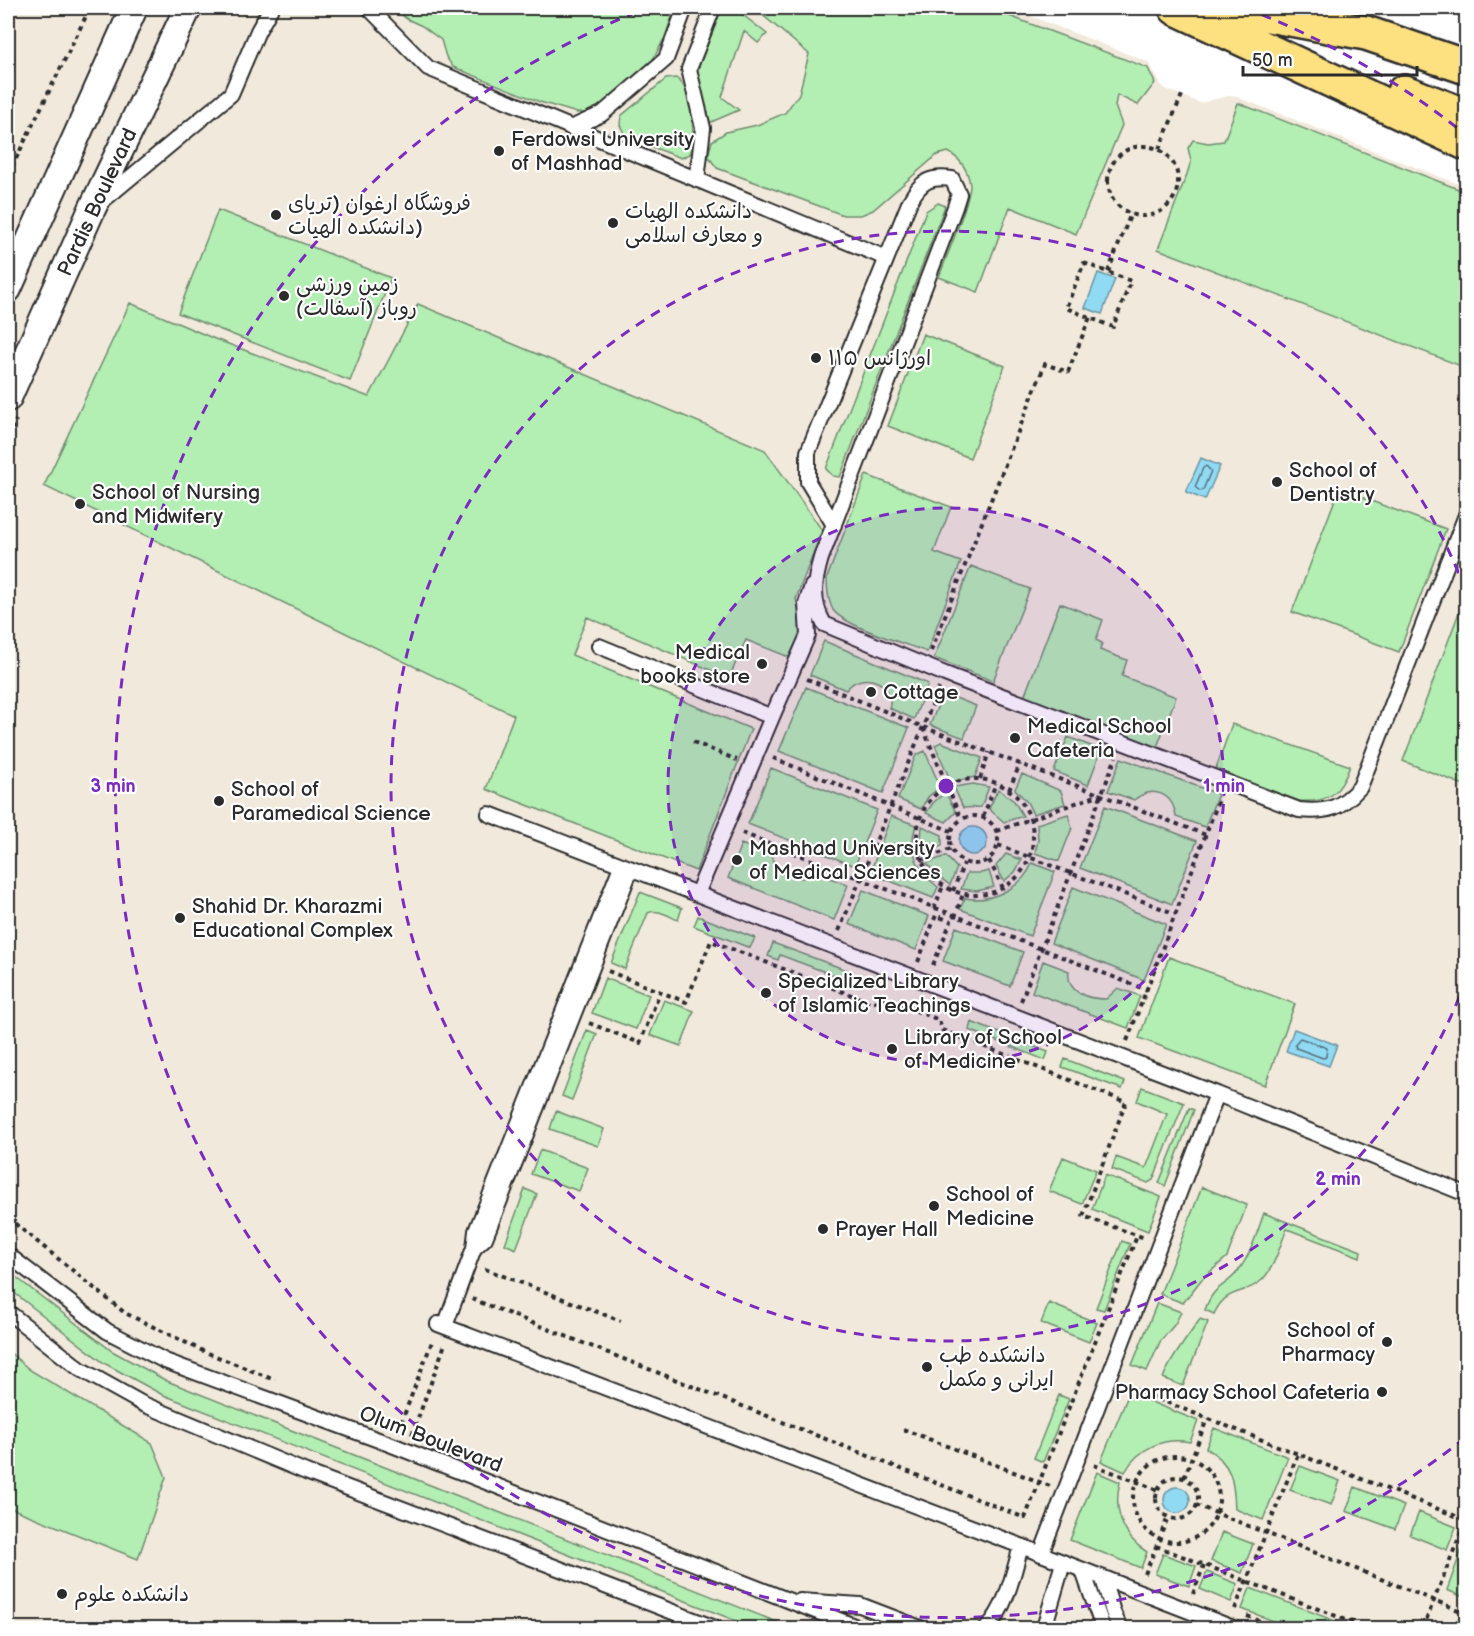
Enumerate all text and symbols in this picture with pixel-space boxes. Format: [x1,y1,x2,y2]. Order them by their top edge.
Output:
scale bar [1243,39,1417,77]
text: 50 m [1252,50,1293,71]
street label: Pardis Boulevard [52,124,143,280]
place label: Ferdowsi University of Mashhad [511,127,694,176]
marker: Ferdowsi University of Mashhad [492,144,506,158]
place label: فروشگاه ارغوان (تریای دانشکده الهیات) [288,191,471,240]
place label: دانشکده الهیات و معارف اسلامی [625,199,763,249]
marker: فروشگاه ارغوان (تریای دانشکده الهیات) [269,208,283,222]
marker: دانشکده الهیات و معارف اسلامی [606,216,620,230]
place label: زمین ورزشی روباز (آسفالت) [296,272,417,321]
marker: زمین ورزشی روباز (آسفالت) [277,289,291,303]
place label: اورژانس ۱۱۵ [828,346,931,371]
marker: اورژانس ۱۱۵ [809,351,823,365]
place label: School of Dentistry [1289,458,1378,507]
marker: School of Dentistry [1270,475,1284,489]
place label: School of Nursing and Midwifery [92,480,260,529]
marker: School of Nursing and Midwifery [73,497,87,511]
place label: Medical books store [640,640,750,689]
marker: Medical books store [755,657,769,671]
place label: Cottage [883,680,958,705]
marker: Cottage [864,685,878,699]
place label: Medical School Cafeteria [1027,714,1172,763]
marker: Medical School Cafeteria [1008,731,1022,745]
text: 3 min [90,776,136,797]
centre of rings [936,776,956,796]
text: 1 min [1203,776,1245,797]
place label: School of Paramedical Science [231,777,431,826]
marker: School of Paramedical Science [212,794,226,808]
place label: Mashhad University of Medical Sciences [749,836,941,885]
marker: Mashhad University of Medical Sciences [730,853,744,867]
place label: Shahid Dr. Kharazmi Educational Complex [192,894,393,943]
marker: Shahid Dr. Kharazmi Educational Complex [173,911,187,925]
place label: Specialized Library of Islamic Teachings [778,969,971,1018]
marker: Specialized Library of Islamic Teachings [759,986,773,1000]
place label: Library of School of Medicine [904,1025,1062,1074]
marker: Library of School of Medicine [885,1042,899,1056]
text: 2 min [1315,1169,1361,1190]
place label: School of Medicine [946,1182,1035,1231]
marker: School of Medicine [927,1199,941,1213]
place label: Prayer Hall [835,1217,938,1242]
marker: Prayer Hall [816,1222,830,1236]
place label: School of Pharmacy [1281,1318,1376,1367]
marker: School of Pharmacy [1380,1335,1394,1349]
place label: دانشکده طب ایرانی و مکمل [939,1343,1054,1393]
marker: دانشکده طب ایرانی و مکمل [920,1360,934,1374]
place label: Pharmacy School Cafeteria [1115,1380,1370,1405]
marker: Pharmacy School Cafeteria [1375,1385,1389,1399]
street label: Olum Boulevard [356,1401,506,1478]
place label: دانشکده علوم [74,1582,189,1610]
marker: دانشکده علوم [55,1587,69,1601]

